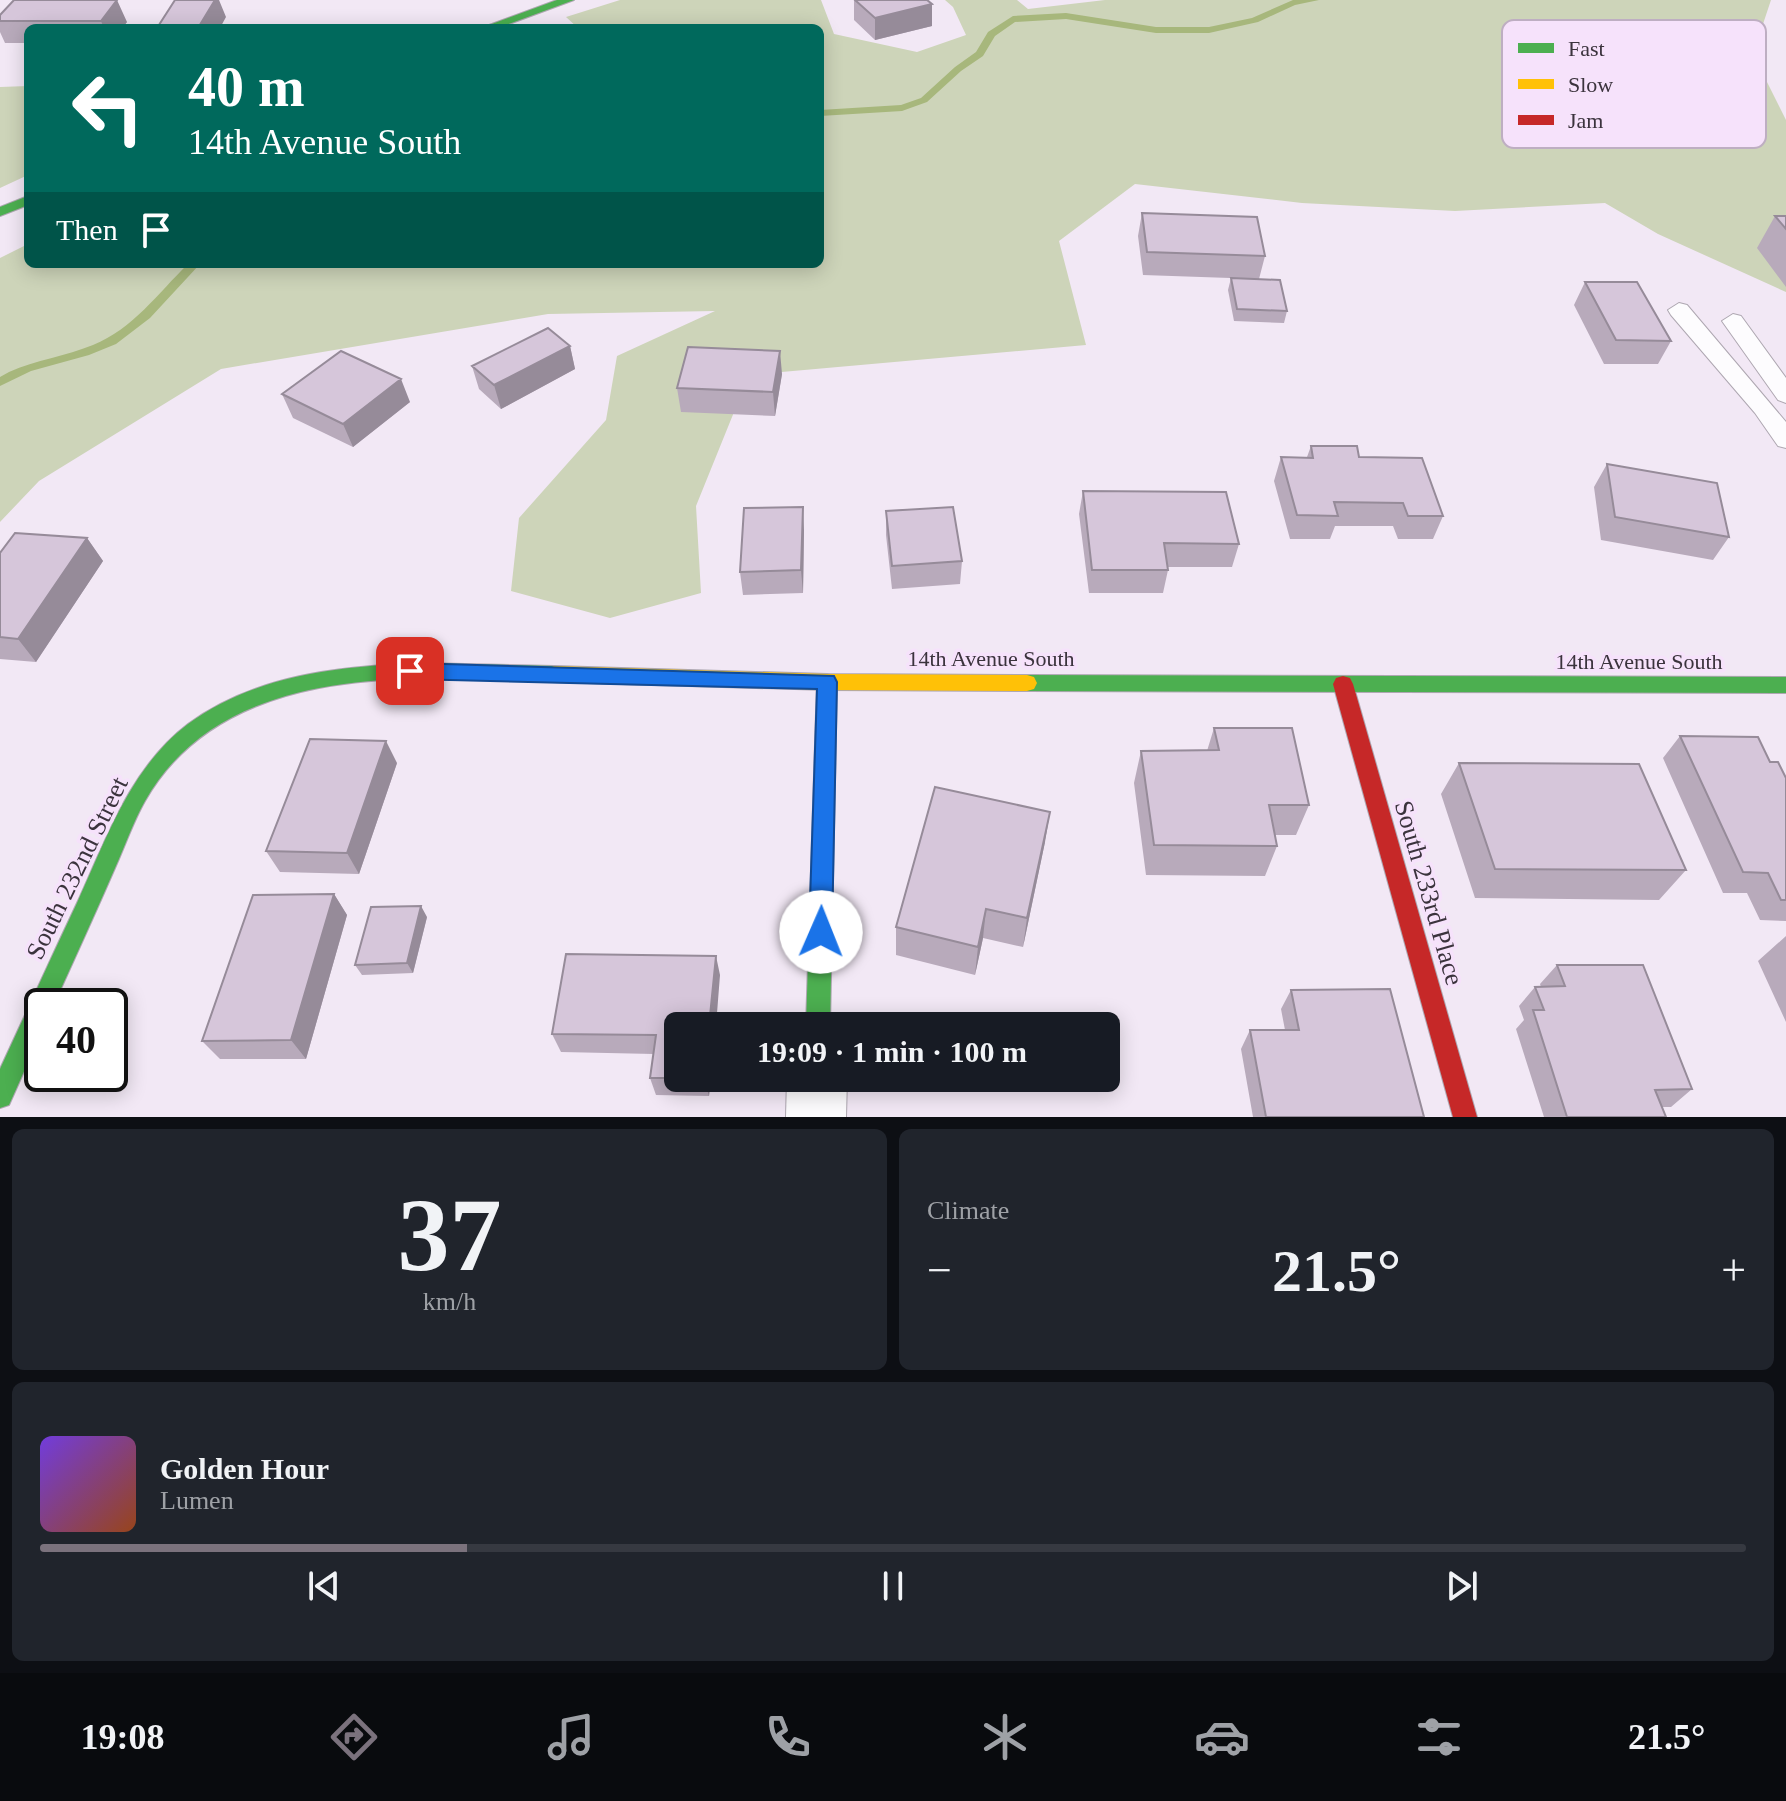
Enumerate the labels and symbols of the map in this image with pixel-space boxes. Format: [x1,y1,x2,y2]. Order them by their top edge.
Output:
legend [1502,20,1766,148]
text: Fast [1568,36,1605,61]
text: Slow [1568,72,1613,97]
text: Jam [1568,108,1603,133]
pin [376,637,444,705]
street label: 14th Avenue South [907,646,1075,671]
street label: 14th Avenue South [1555,649,1723,674]
street label: South 232nd Street [20,771,134,964]
street label: South 233rd Place [1389,797,1469,989]
position arrow [779,890,863,974]
speed limit sign: 40 [24,988,128,1092]

